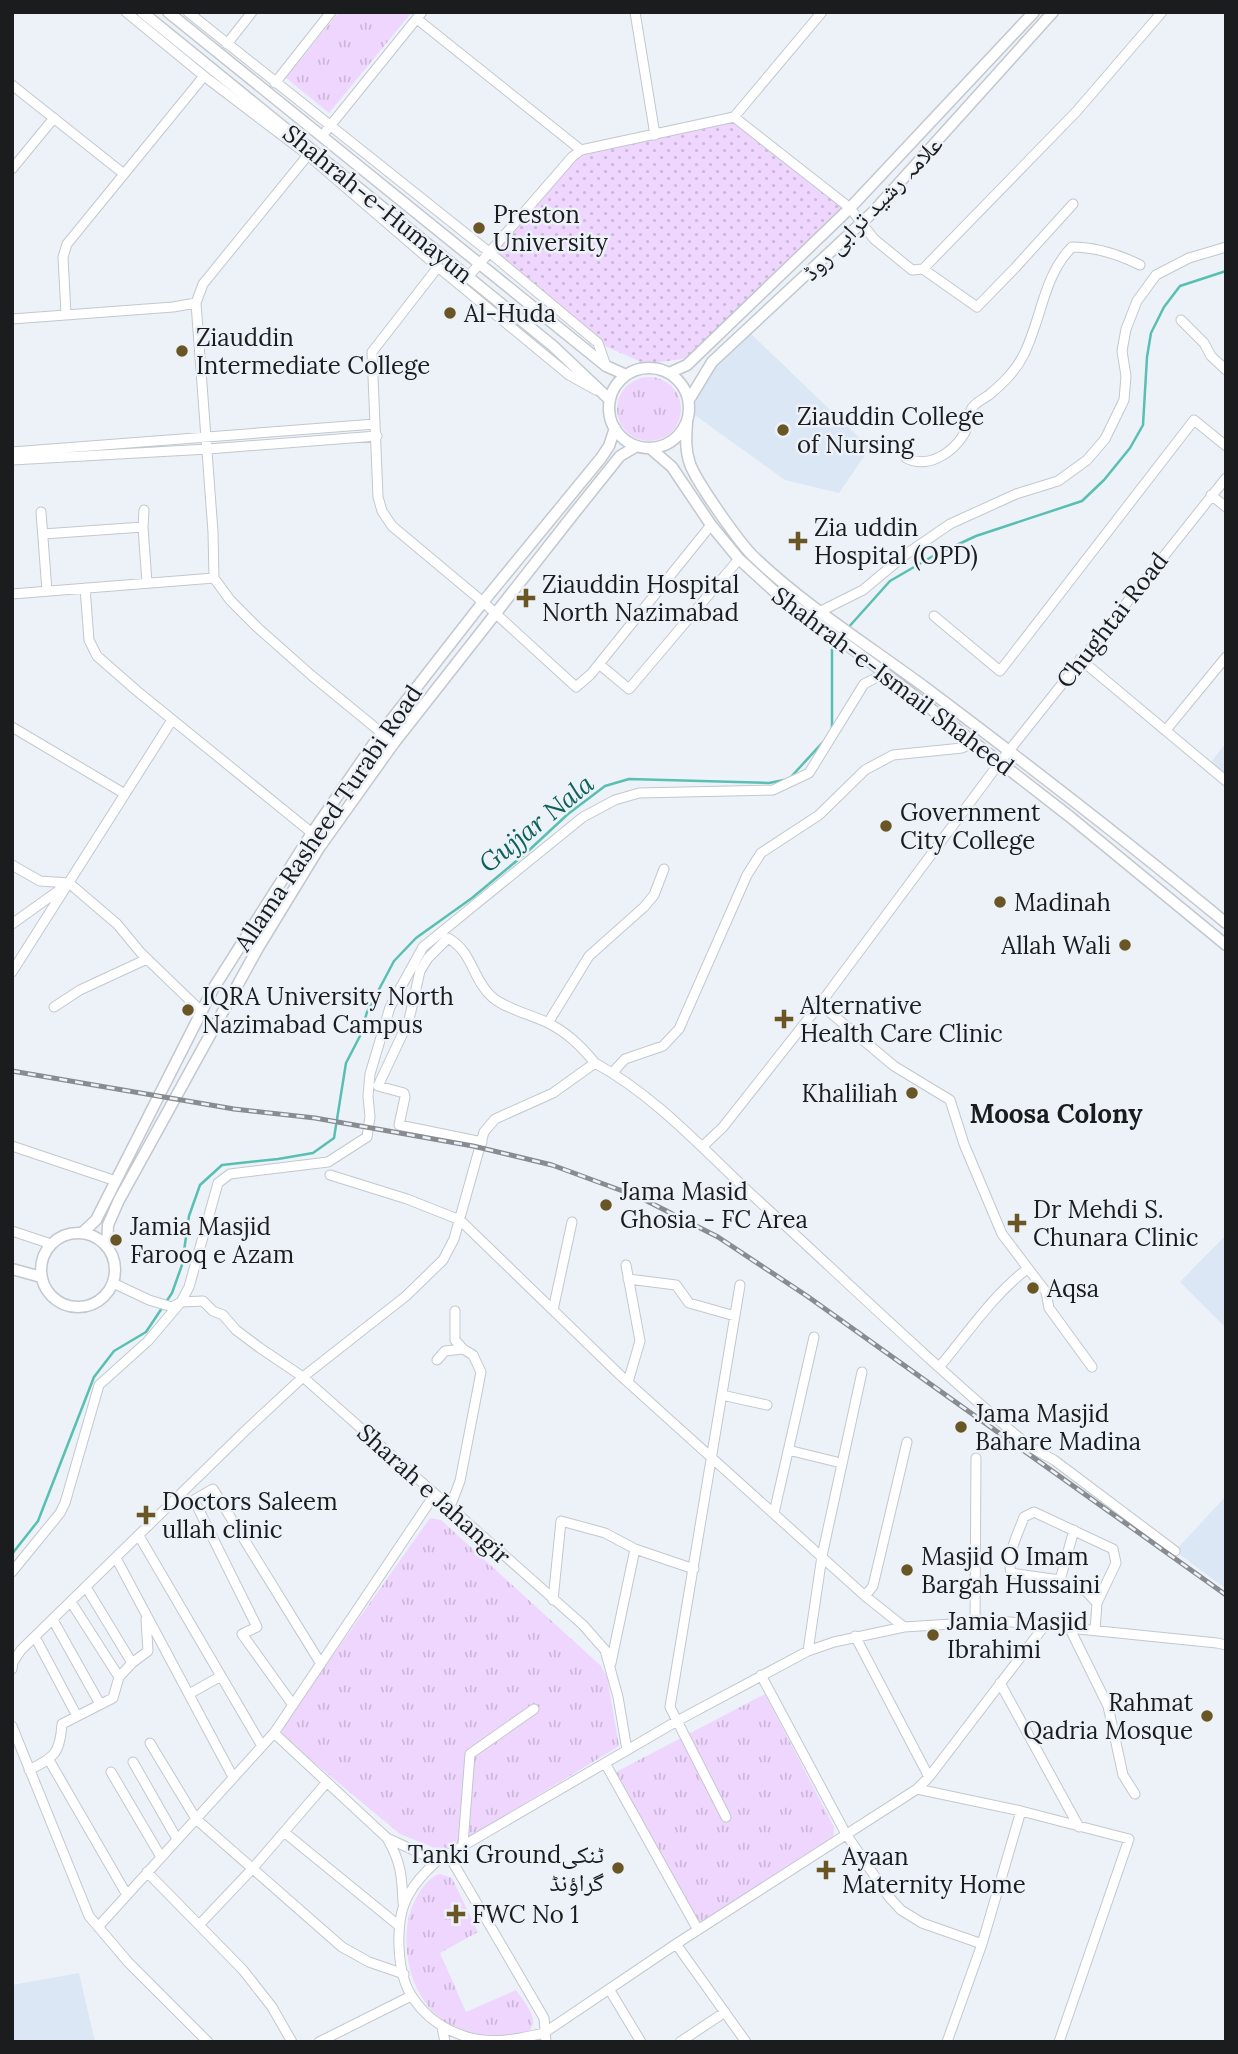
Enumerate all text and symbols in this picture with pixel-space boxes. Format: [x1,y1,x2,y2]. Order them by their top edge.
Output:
street label: Shahrah-e-Humayun [277,118,479,290]
street label: علامہ رشید ترابی روڈ [795,129,949,287]
place label: Preston University [493,199,608,258]
marker: Preston University [471,220,487,236]
place label: Al-Huda [463,298,556,329]
marker: Al-Huda [442,305,458,321]
place label: Ziauddin Intermediate College [196,322,430,381]
marker: Ziauddin Intermediate College [174,343,190,359]
place label: Ziauddin College of Nursing [797,401,984,460]
marker: Ziauddin College of Nursing [775,422,791,438]
place label: Zia uddin Hospital (OPD) [814,512,978,571]
marker: Zia uddin Hospital (OPD) [788,531,808,551]
street label: Chughtai Road [1049,546,1175,694]
place label: Ziauddin Hospital North Nazimabad [542,569,739,628]
street label: Shahrah-e-Ismail Shaheed [766,580,1020,782]
marker: Ziauddin Hospital North Nazimabad [516,588,536,608]
street label: Allama Rasheed Turabi Road [227,679,429,958]
water label: Gujjar Nala [472,766,601,879]
place label: Government City College [900,797,1041,856]
marker: Government City College [878,818,894,834]
place label: Madinah [1014,887,1111,918]
marker: Madinah [992,894,1008,910]
place label: Allah Wali [1000,930,1111,961]
marker: Allah Wali [1117,937,1133,953]
place label: IQRA University North Nazimabad Campus [202,981,454,1040]
place label: Alternative Health Care Clinic [799,990,1003,1049]
marker: IQRA University North Nazimabad Campus [180,1002,196,1018]
marker: Alternative Health Care Clinic [774,1009,794,1029]
place label: Khaliliah [802,1078,898,1109]
marker: Khaliliah [904,1085,920,1101]
district label: Moosa Colony [969,1097,1143,1130]
place label: Jama Masid Ghosia - FC Area [619,1176,808,1235]
place label: Dr Mehdi S. Chunara Clinic [1033,1194,1198,1253]
marker: Jama Masid Ghosia - FC Area [598,1197,614,1213]
place label: Jamia Masjid Farooq e Azam [129,1211,294,1270]
marker: Dr Mehdi S. Chunara Clinic [1007,1213,1027,1233]
marker: Jamia Masjid Farooq e Azam [108,1232,124,1248]
place label: Aqsa [1046,1273,1099,1304]
marker: Aqsa [1025,1280,1041,1296]
place label: Jama Masjid Bahare Madina [974,1398,1141,1457]
street label: Sharah e Jahangir [351,1417,518,1572]
marker: Jama Masjid Bahare Madina [953,1419,969,1435]
place label: Doctors Saleem ullah clinic [162,1486,338,1545]
marker: Doctors Saleem ullah clinic [136,1505,156,1525]
place label: Masjid O Imam Bargah Hussaini [921,1541,1100,1600]
marker: Masjid O Imam Bargah Hussaini [899,1562,915,1578]
place label: Jamia Masjid Ibrahimi [946,1606,1088,1665]
marker: Jamia Masjid Ibrahimi [925,1627,941,1643]
place label: Rahmat Qadria Mosque [1023,1687,1194,1746]
marker: Rahmat Qadria Mosque [1199,1708,1215,1724]
place label: Tanki Groundٹنکی گراؤنڈ [408,1839,604,1898]
place label: Ayaan Maternity Home [841,1841,1026,1900]
marker: Tanki Groundٹنکی گراؤنڈ [610,1860,626,1876]
marker: Ayaan Maternity Home [816,1860,836,1880]
place label: FWC No 1 [472,1899,579,1930]
marker: FWC No 1 [446,1904,466,1924]

